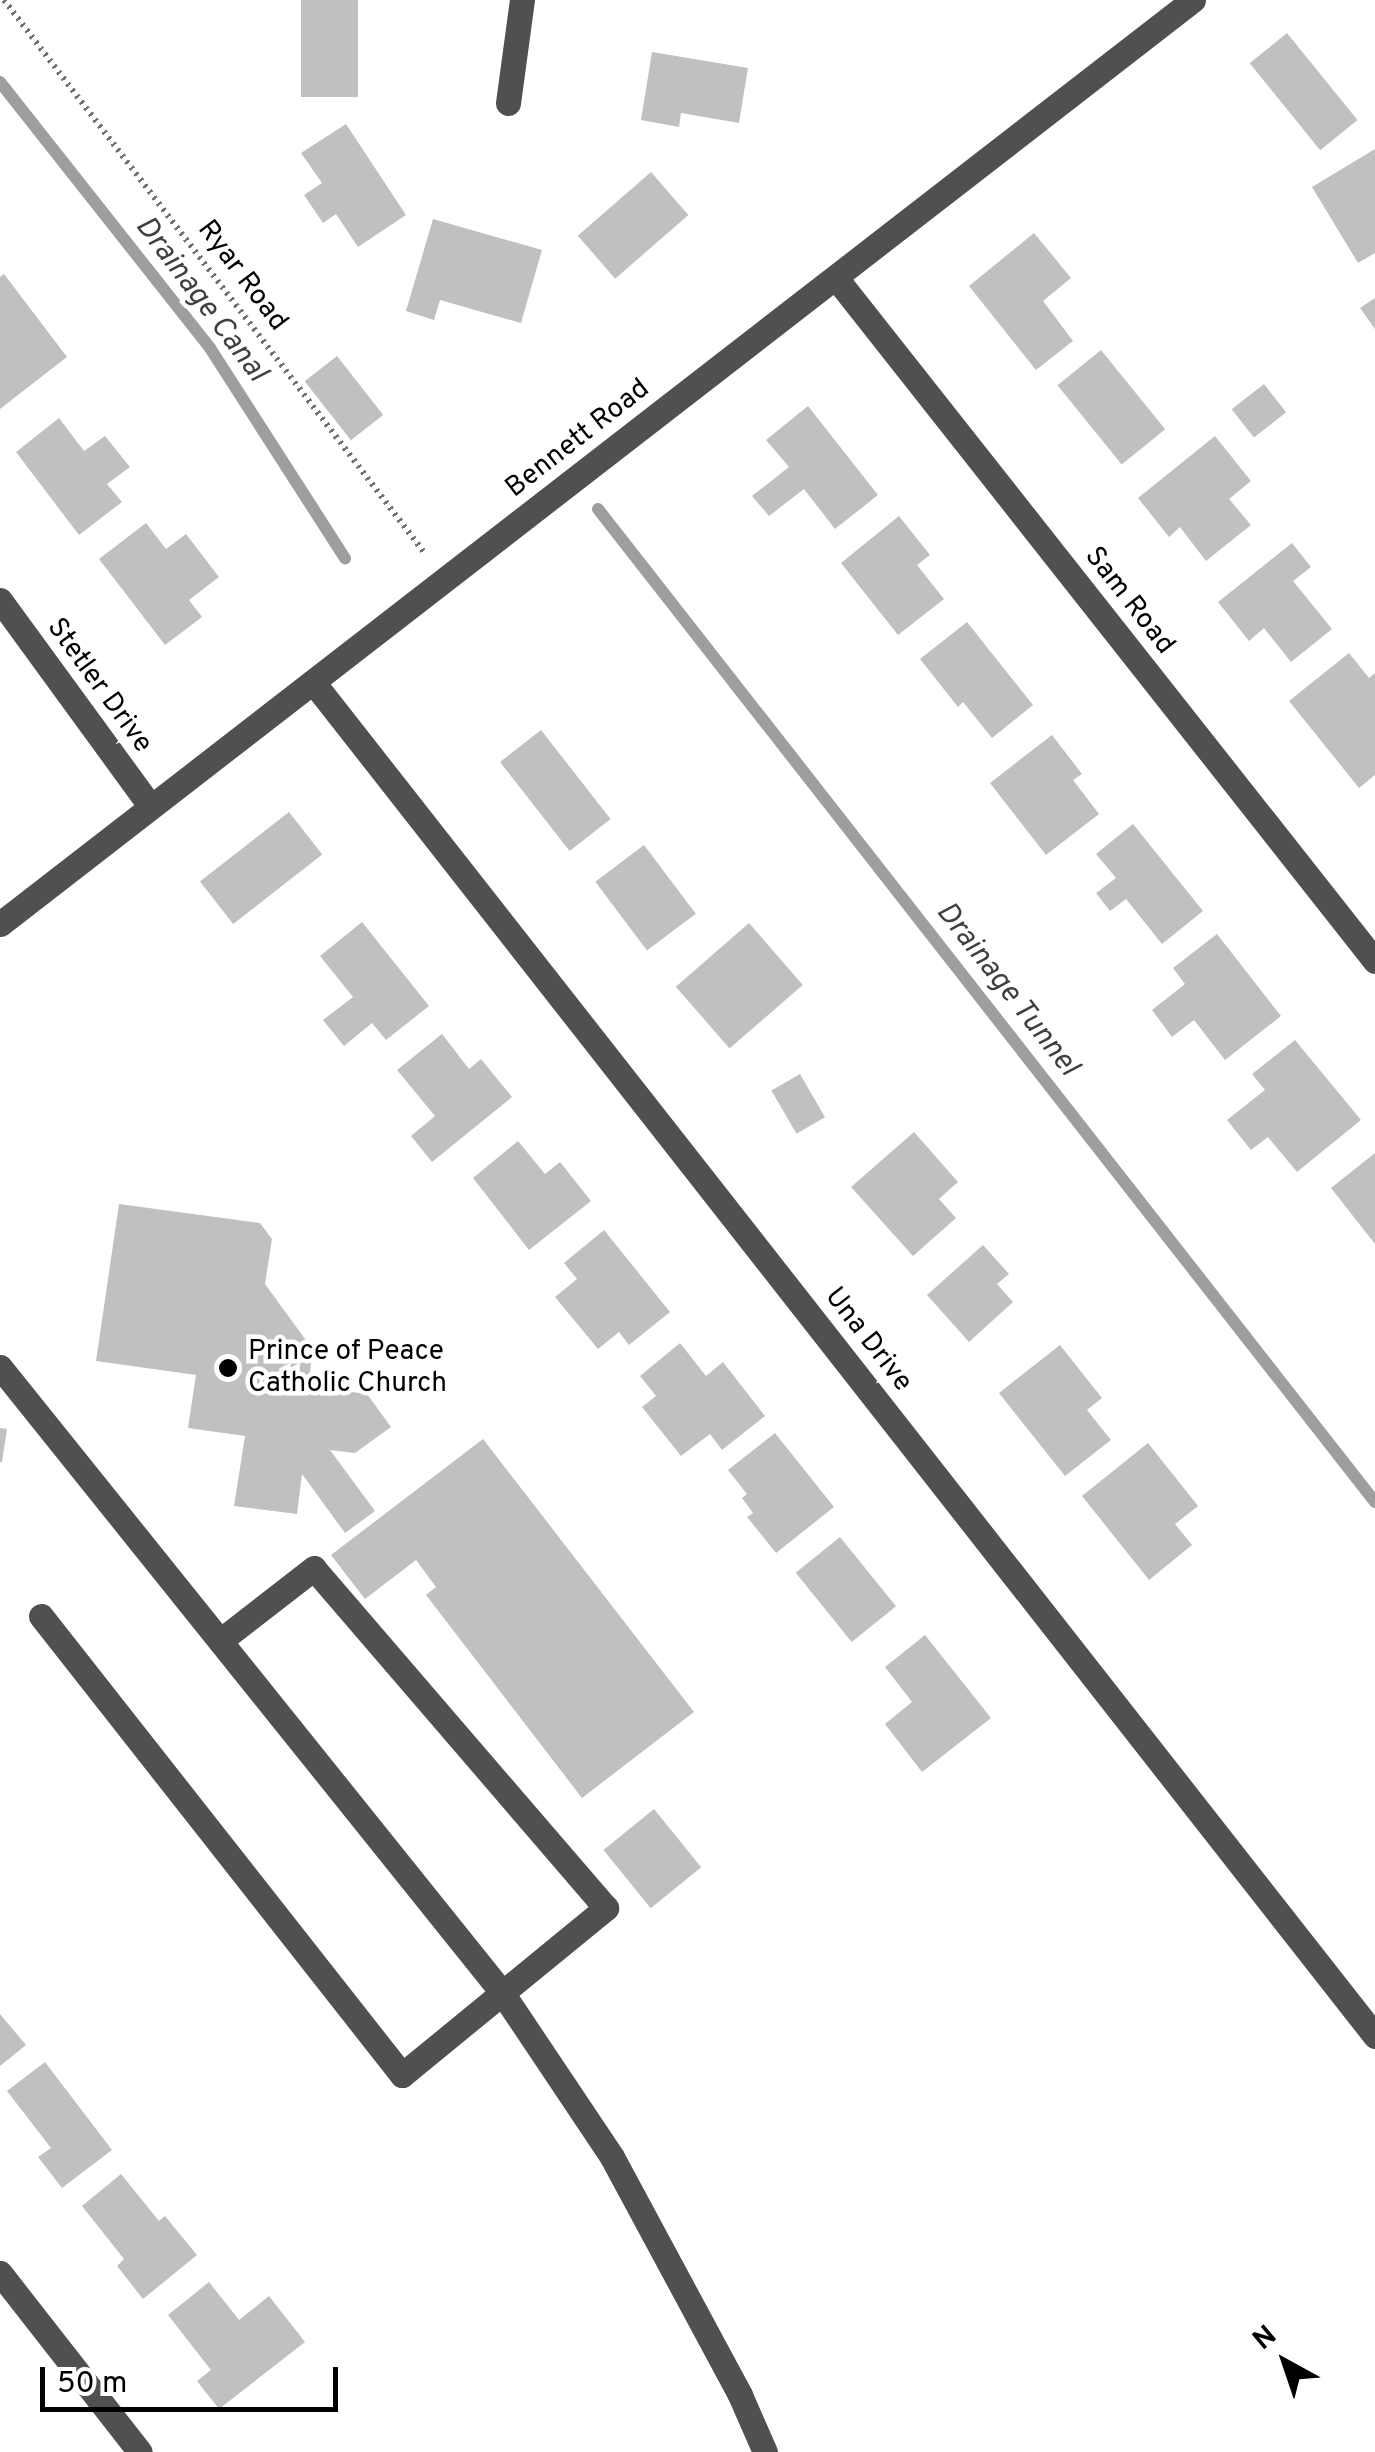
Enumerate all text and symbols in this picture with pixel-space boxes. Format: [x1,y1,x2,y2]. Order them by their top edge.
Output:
water label: Drainage Canal [126,210,274,390]
street label: Ryar Road [190,214,294,338]
street label: Bennett Road [499,372,657,506]
street label: Sam Road [1077,541,1181,661]
street label: Stetler Drive [39,612,159,760]
water label: Drainage Tunnel [926,895,1086,1085]
street label: Una Drive [817,1281,919,1399]
place label: Prince of Peace Catholic Church [248,1335,447,1401]
marker: Prince of Peace Catholic Church [217,1357,239,1379]
north arrow [1235,2312,1335,2412]
text: N [1246,2319,1285,2359]
scale bar [45,2347,342,2409]
text: 50 m [57,2366,127,2403]

